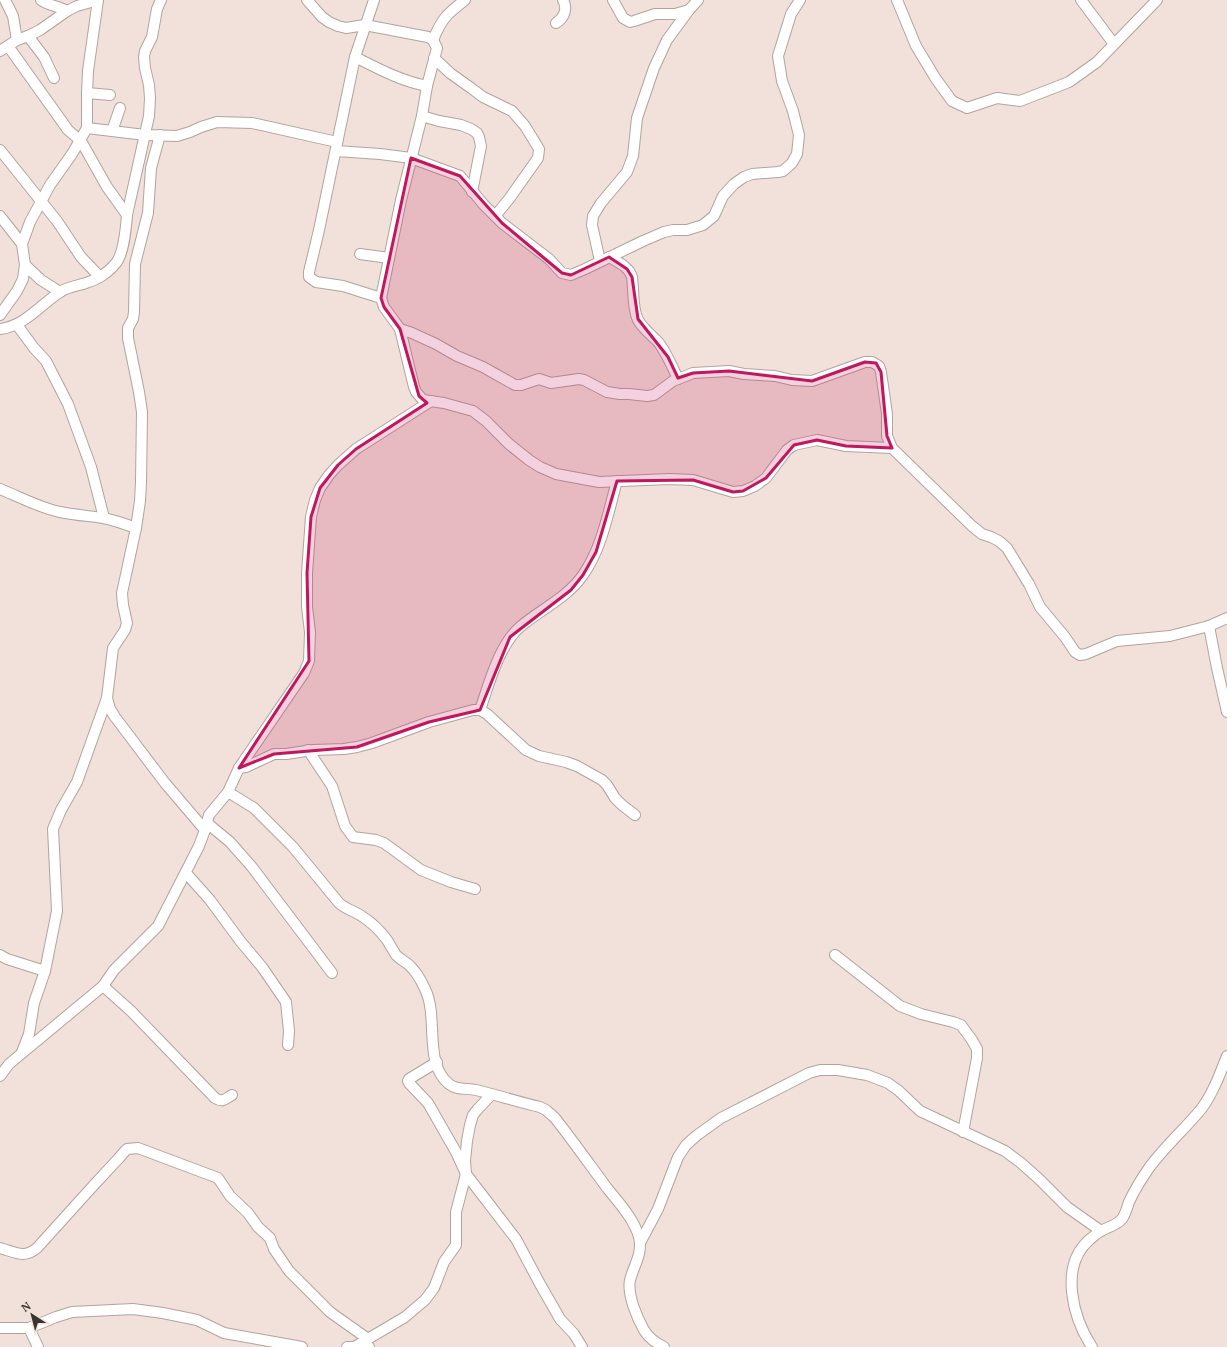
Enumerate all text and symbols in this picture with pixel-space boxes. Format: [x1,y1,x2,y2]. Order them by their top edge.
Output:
north arrow [12,1295,52,1335]
text: N [19,1298,34,1315]

